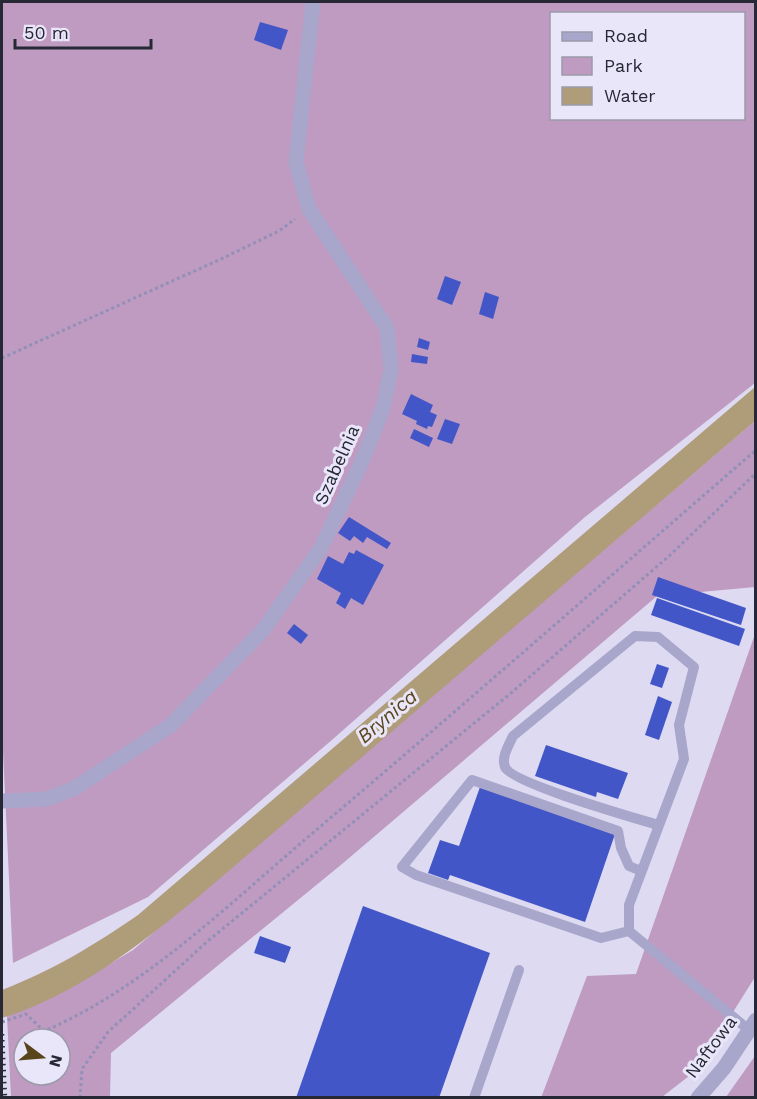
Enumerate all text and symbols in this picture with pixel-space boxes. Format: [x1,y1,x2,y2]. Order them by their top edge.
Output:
scale bar [15,12,152,50]
legend [550,12,745,120]
text: 50 m [24,22,69,43]
text: Road [604,25,648,46]
text: Park [604,55,643,76]
text: Water [604,85,656,106]
street label: Szabelnia [310,422,363,508]
water label: Brynica [352,684,422,748]
street label: Naftowa [680,1011,741,1082]
north arrow [12,1027,72,1087]
text: N [45,1053,67,1069]

